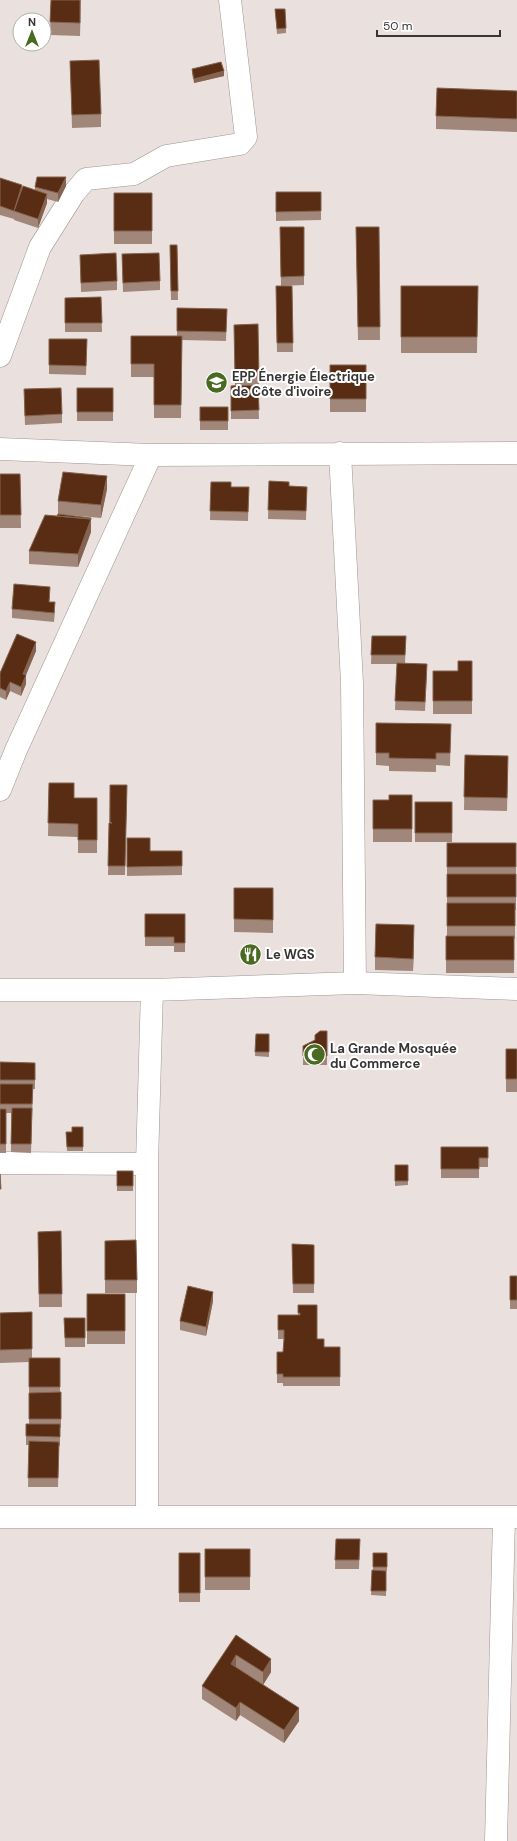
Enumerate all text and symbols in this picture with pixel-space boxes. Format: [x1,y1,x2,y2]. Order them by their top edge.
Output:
north arrow [12,12,52,52]
scale bar [377,12,500,38]
text: N [28,15,36,29]
text: 50 m [383,18,412,34]
place label: EPP Énergie Électrique de Côte d'ivoire [232,367,375,400]
school or university icon: EPP Énergie Électrique de Côte d'ivoire [204,370,230,396]
restaurant icon: Le WGS [238,941,264,967]
place label: Le WGS [266,946,315,963]
place label: La Grande Mosquée du Commerce [330,1040,457,1072]
mosque icon: La Grande Mosquée du Commerce [301,1042,327,1068]

